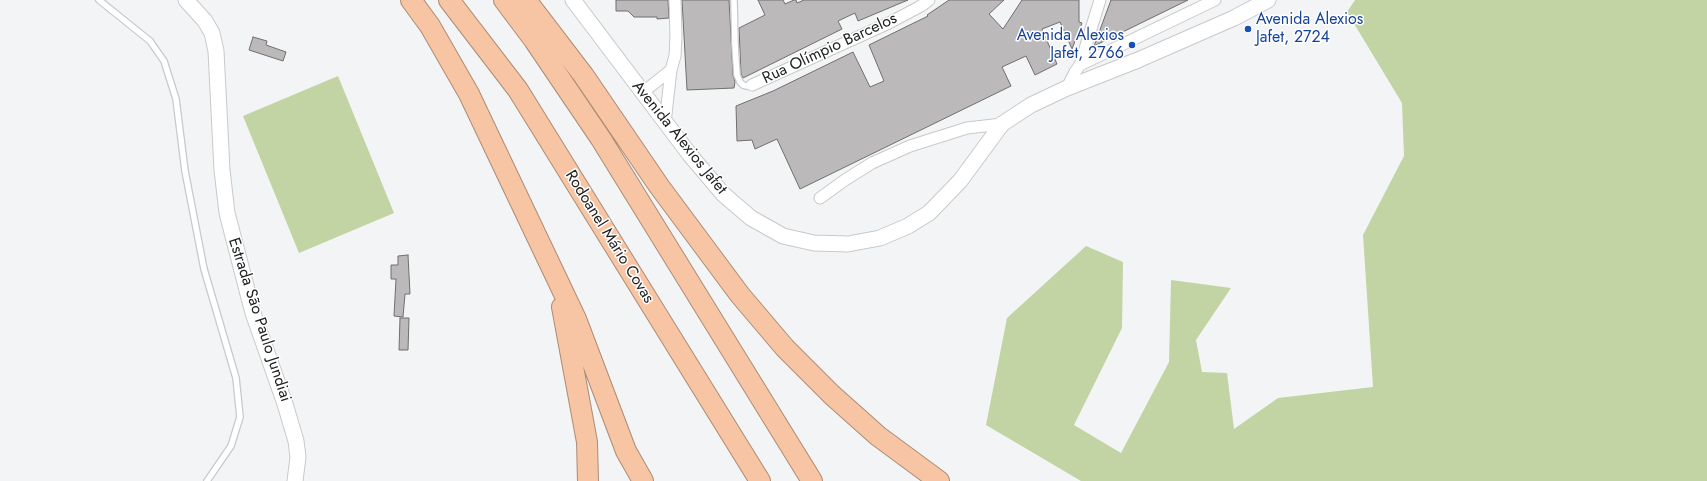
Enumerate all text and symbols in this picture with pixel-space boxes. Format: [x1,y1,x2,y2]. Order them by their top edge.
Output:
street label: Rua Olímpio Barcelos [760,9,900,89]
place label: Avenida Alexios Jafet, 2724 [1256,10,1363,48]
marker: Avenida Alexios Jafet, 2724 [1243,24,1253,34]
place label: Avenida Alexios Jafet, 2766 [1017,26,1124,64]
marker: Avenida Alexios Jafet, 2766 [1127,40,1137,50]
street label: Avenida Alexios Jafet [627,77,731,199]
street label: Rodoanel Mário Covas [560,167,658,307]
street label: Estrada São Paulo Jundiai [223,236,295,404]

